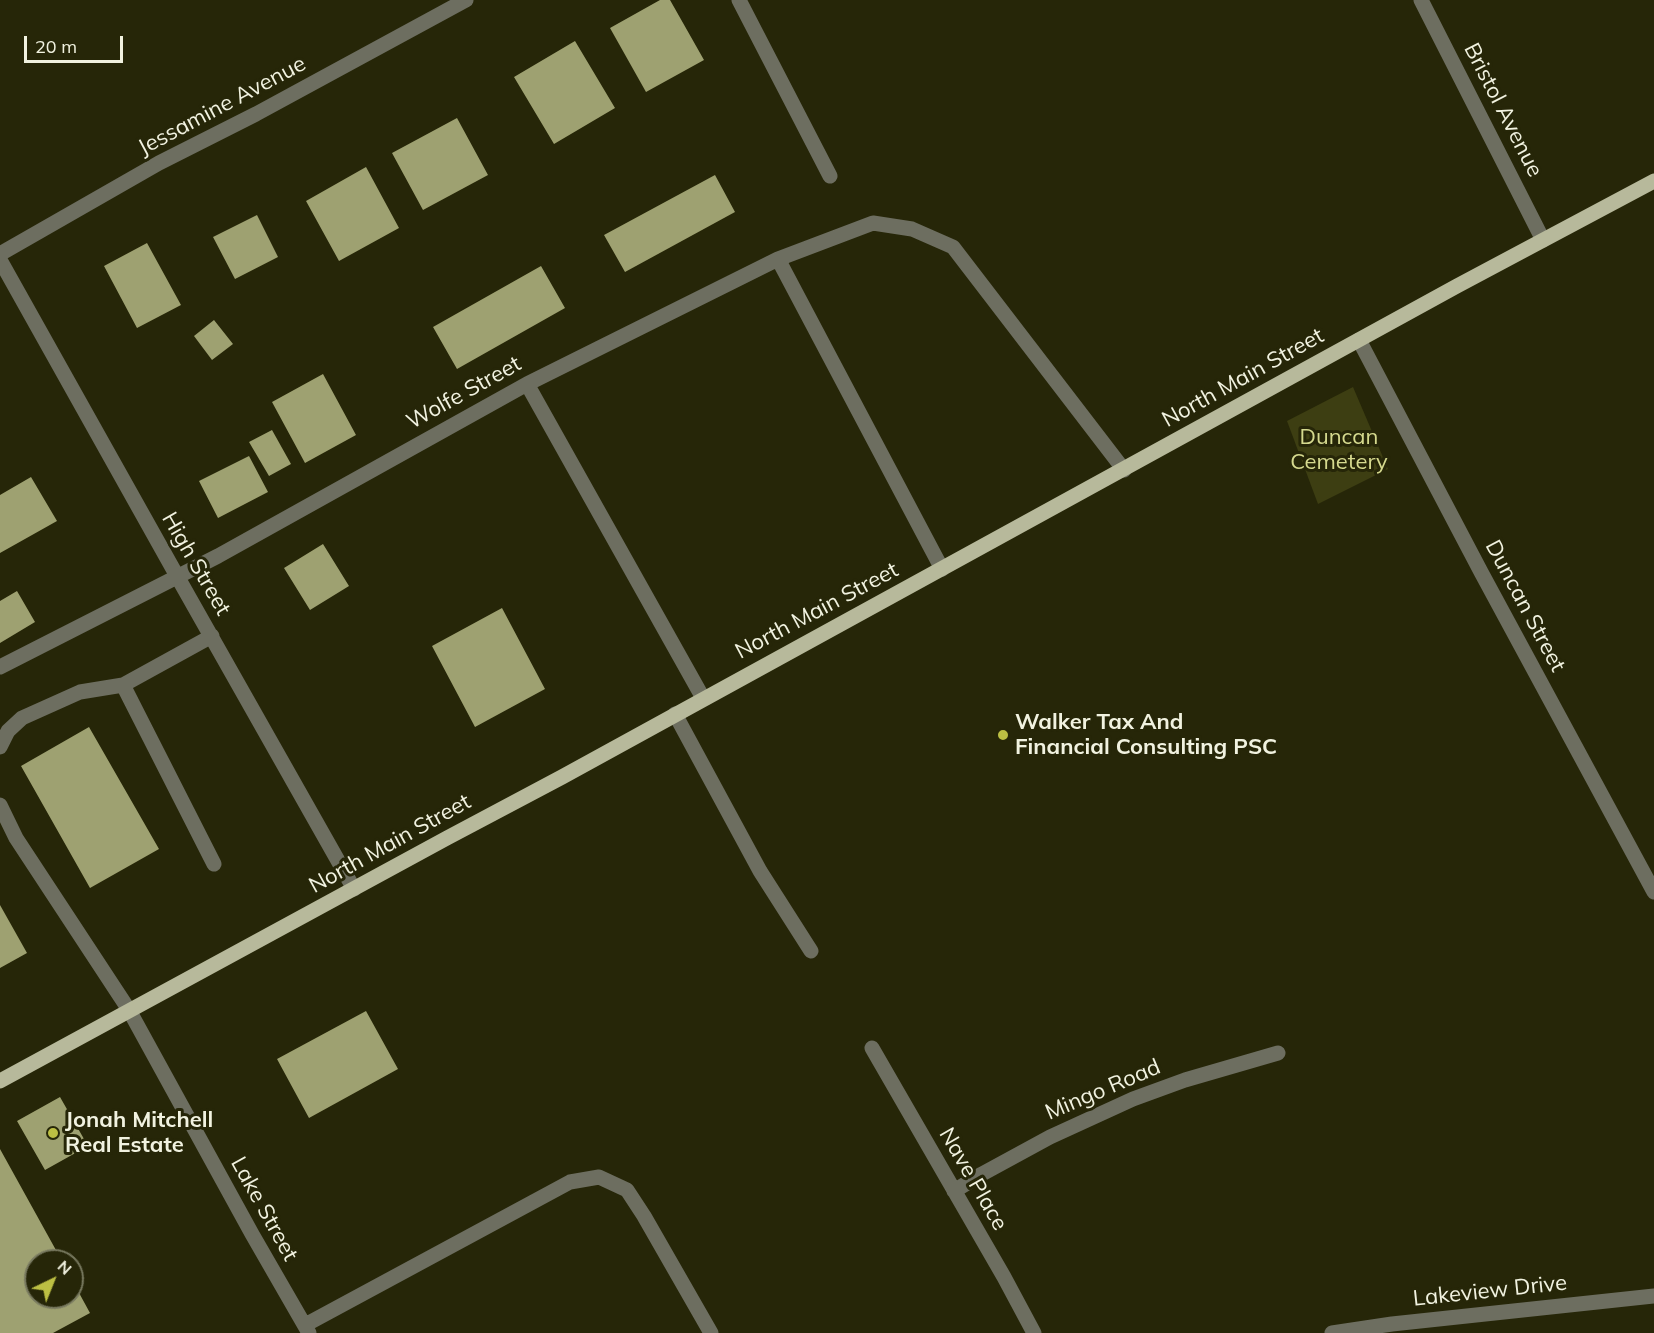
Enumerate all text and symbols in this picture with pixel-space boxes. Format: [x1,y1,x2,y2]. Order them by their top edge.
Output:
scale bar [27,24,126,62]
text: 20 m [35,35,77,58]
street label: Bristol Avenue [1458,39,1548,181]
street label: Jessamine Avenue [134,51,310,161]
street label: North Main Street [1158,323,1328,433]
street label: Wolfe Street [402,351,526,435]
park label: Duncan Cemetery [1290,424,1388,476]
street label: High Street [156,508,236,620]
street label: Duncan Street [1479,536,1571,676]
street label: North Main Street [731,557,903,665]
place label: Walker Tax And Financial Consulting PSC [1015,709,1277,760]
marker: Walker Tax And Financial Consulting PSC [996,728,1010,742]
street label: North Main Street [305,789,475,899]
street label: Mingo Road [1041,1054,1165,1126]
place label: Jonah Mitchell Real Estate [65,1107,213,1158]
street label: Nave Place [933,1123,1013,1235]
marker: Jonah Mitchell Real Estate [46,1126,60,1140]
street label: Lake Street [225,1152,303,1266]
north arrow [24,1249,84,1309]
text: N [54,1256,76,1279]
street label: Lakeview Drive [1412,1270,1568,1312]

